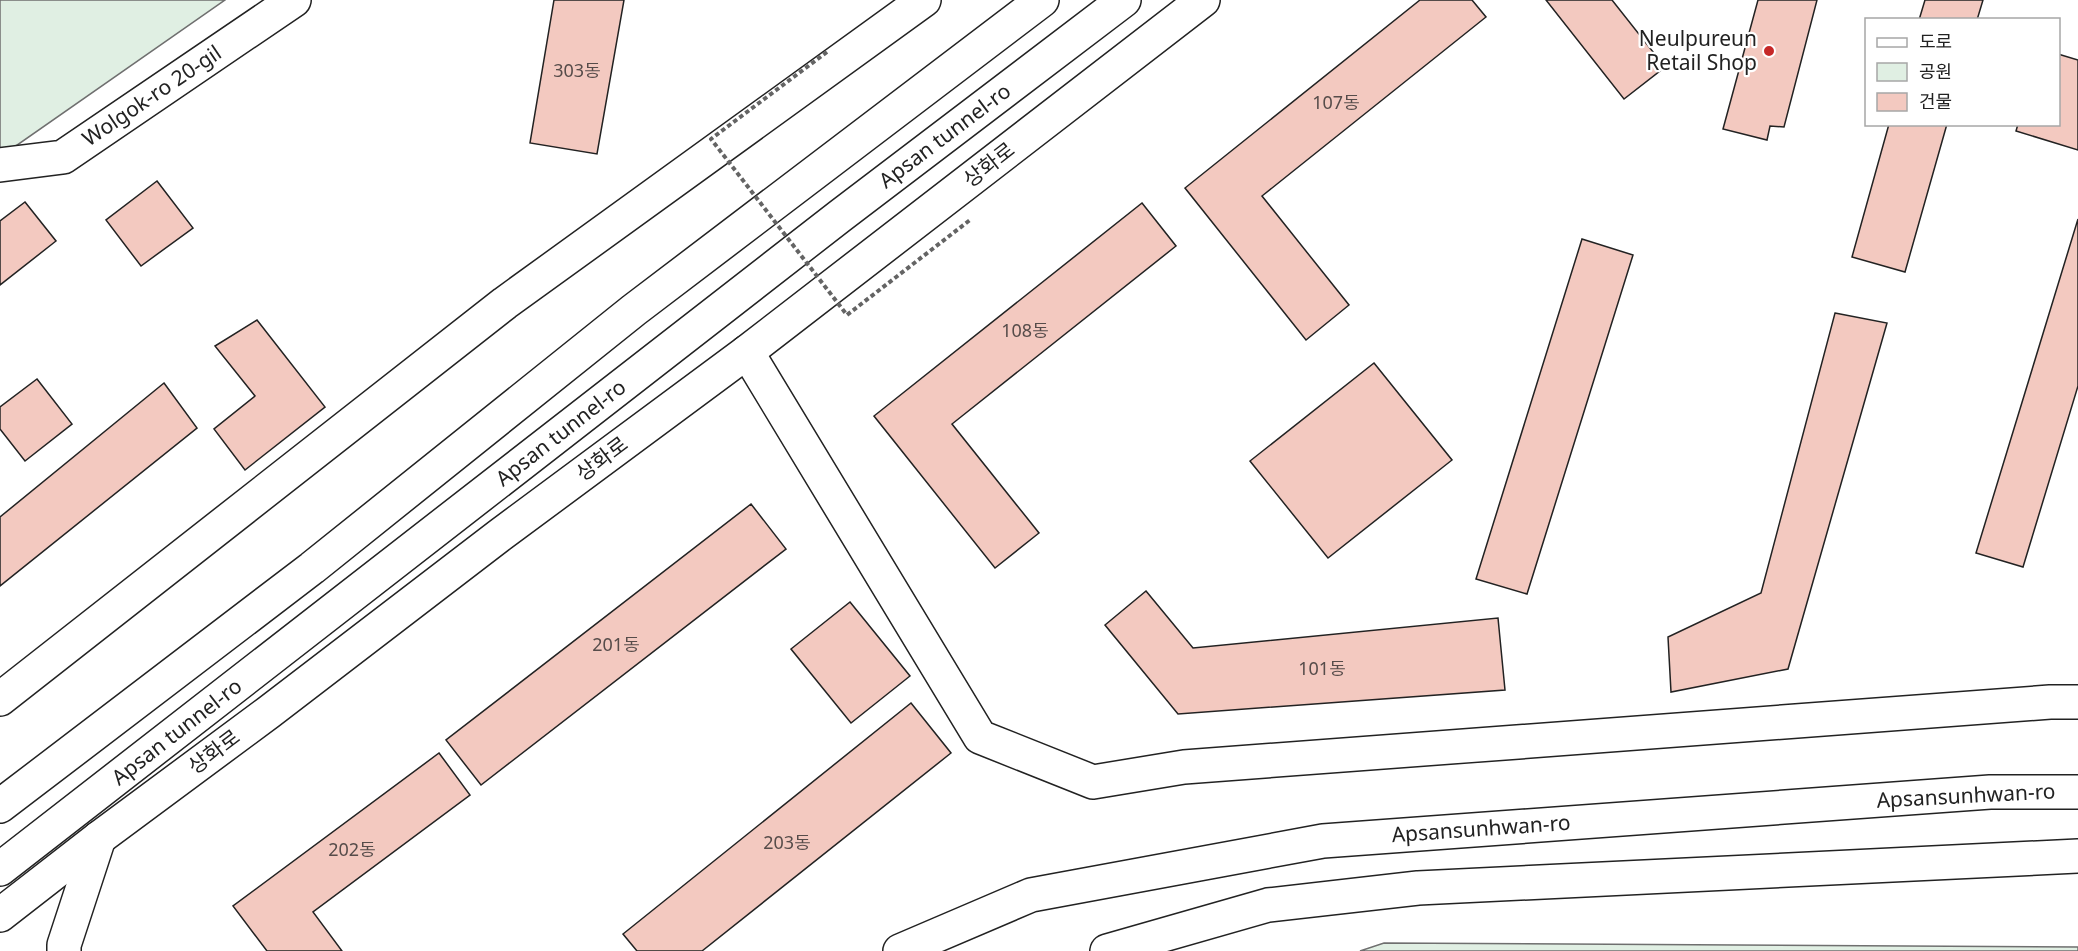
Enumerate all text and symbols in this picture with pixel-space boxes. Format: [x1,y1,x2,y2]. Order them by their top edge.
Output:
legend [1865,18,2060,126]
place label: Neulpureun Retail Shop [1639,24,1757,76]
text: 도로 [1919,29,1952,53]
street label: Wolgok-ro 20-gil [77,38,226,152]
marker: Neulpureun Retail Shop [1762,44,1776,58]
house number: 303동 [553,58,601,82]
text: 공원 [1919,59,1952,83]
street label: Apsan tunnel-ro [873,76,1016,194]
text: 건물 [1919,89,1952,113]
house number: 107동 [1312,90,1360,114]
street label: 상화로 [957,135,1020,193]
house number: 108동 [1001,318,1049,342]
street label: Apsan tunnel-ro [489,373,631,492]
street label: 상화로 [570,430,633,487]
house number: 201동 [592,632,640,656]
house number: 101동 [1298,656,1346,680]
street label: Apsan tunnel-ro [105,672,247,791]
street label: 상화로 [182,723,245,780]
street label: Apsansunhwan-ro [1876,776,2056,814]
street label: Apsansunhwan-ro [1391,808,1571,848]
house number: 203동 [763,830,811,854]
house number: 202동 [328,837,376,861]

